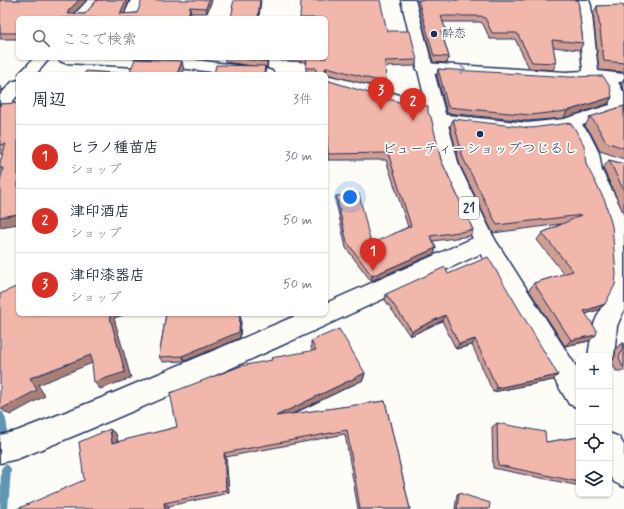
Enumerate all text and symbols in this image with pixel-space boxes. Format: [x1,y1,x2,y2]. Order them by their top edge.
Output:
search box [16,16,328,60]
place label: 酔恋 [442,26,466,42]
icon: search [30,27,52,49]
marker: 酔恋 [429,29,439,39]
text: ここで検索 [62,30,137,50]
one-way arrow [460,66,466,75]
pin: 3 [368,77,394,110]
pin: 2 [400,88,426,121]
text: 周辺 [32,89,66,111]
text: 3件 [293,91,312,108]
marker: ビューティーショップつじるし [475,129,485,139]
text: ヒラノ種苗店 [70,138,159,158]
place label: ビューティーショップつじるし [382,140,578,158]
text: 1 [42,148,48,165]
text: 30 m [285,148,312,165]
text: ショップ [70,161,121,178]
your location [340,187,360,207]
road number: 21 [459,197,479,219]
text: 津印酒店 [70,202,130,222]
text: 2 [42,212,48,229]
text: 50 m [283,212,312,229]
text: ショップ [70,225,121,242]
pin: 1 [360,238,386,271]
text: 津印漆器店 [70,266,145,286]
text: 3 [42,276,48,293]
text: 50 m [283,276,312,293]
text: ショップ [70,289,121,306]
map controls [576,353,612,497]
button: + [576,353,612,389]
button: − [576,389,612,425]
button: locate [576,425,612,461]
button: layers [576,461,612,497]

